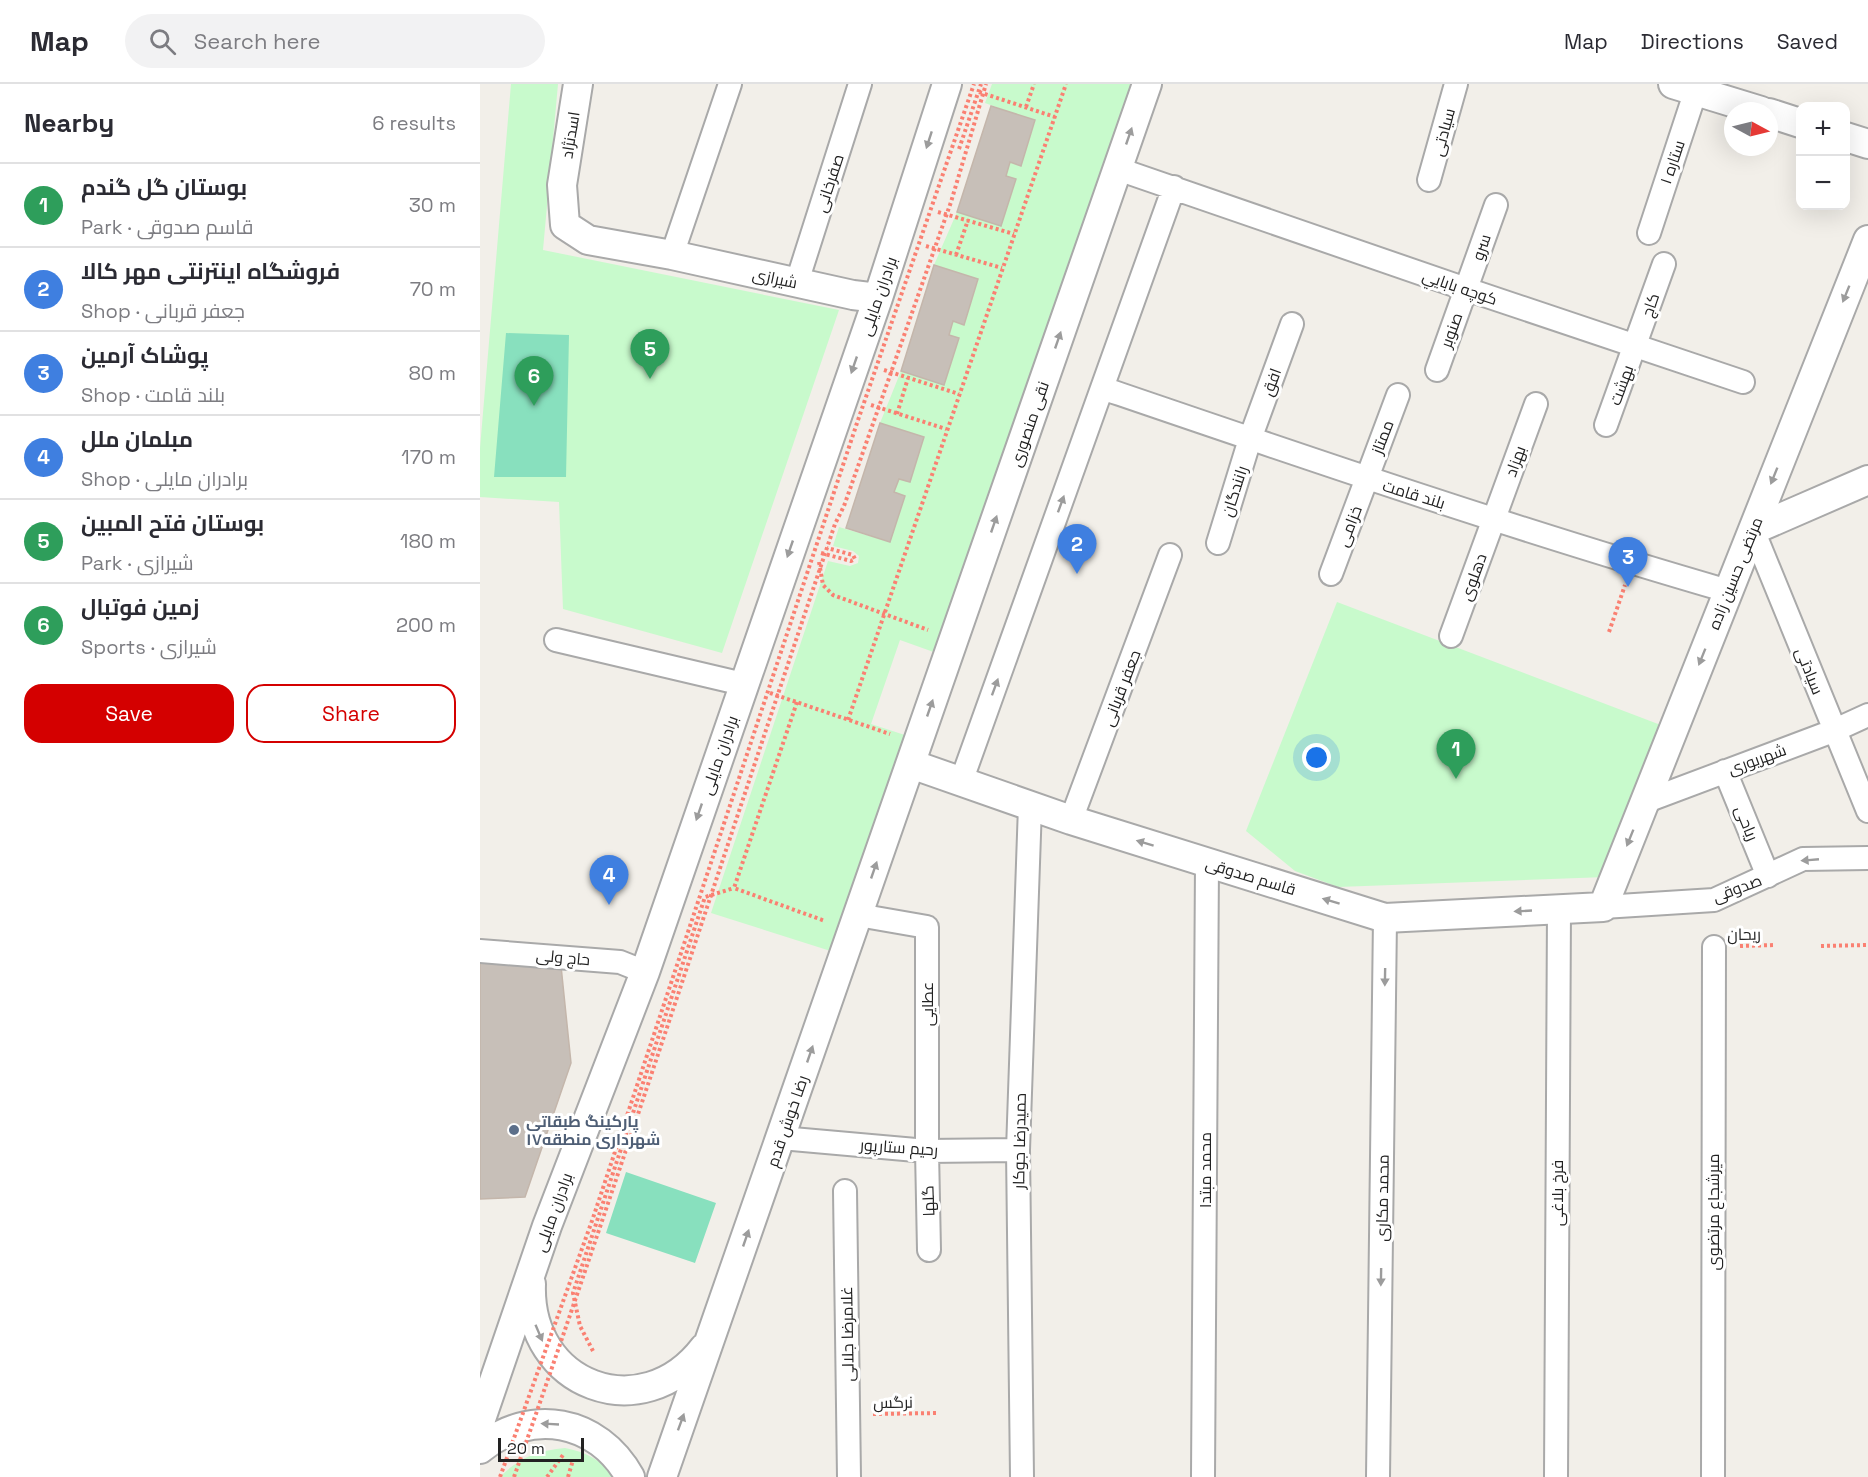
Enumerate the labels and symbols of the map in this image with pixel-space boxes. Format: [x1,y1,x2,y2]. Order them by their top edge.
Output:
north arrow [1724,102,1778,156]
street label: سیادتی [1427,106,1460,158]
street label: اسدنژاد [556,110,585,160]
one-way arrow [1125,127,1135,145]
one-way arrow [924,131,933,149]
street label: ستاره ۱ [1655,137,1690,187]
street label: صفرخانی [810,151,849,215]
street label: سرو [1467,231,1496,263]
street label: برادران مایلی [855,254,902,339]
street label: شیرازی [750,263,799,293]
street label: كوچه بابايي [1419,265,1500,313]
one-way arrow [1841,286,1851,304]
street label: کاج [1637,290,1665,320]
street label: صنوبر [1435,310,1468,352]
pin: 5 [630,330,670,379]
one-way arrow [1054,331,1064,349]
pin: 6 [514,356,554,406]
one-way arrow [849,356,859,374]
street label: بهشت [1604,362,1638,408]
street label: افق [1257,365,1286,399]
street label: نقی منصوری [1005,379,1054,470]
street label: ممتاز [1366,417,1398,458]
street label: بهزاد [1500,443,1531,480]
street label: رانندگان [1216,463,1253,519]
one-way arrow [1769,467,1779,485]
street label: بلند قامت [1380,475,1448,514]
one-way arrow [1056,494,1066,512]
street label: خزامی [1332,503,1367,550]
street label: مرتضی حسین زاده [1703,514,1768,633]
one-way arrow [990,515,999,533]
pin: 2 [1058,524,1096,574]
pin: 3 [1608,538,1648,587]
one-way arrow [785,540,795,558]
street label: دهلوی [1455,551,1492,604]
street label: سیادتی [1791,645,1828,698]
street label: جعفر قربانی [1097,647,1146,729]
one-way arrow [1697,648,1707,666]
one-way arrow [991,678,1001,696]
one-way arrow [926,699,935,717]
street label: برادران مایلی [696,713,743,798]
pin: 1 [1436,730,1476,779]
street label: شهریوری [1725,739,1789,780]
your location [1302,743,1331,772]
street label: ریاحی [1730,802,1763,844]
one-way arrow [694,804,704,822]
one-way arrow [1625,829,1634,847]
one-way arrow [1136,838,1154,847]
street label: قاسم صدوقی [1203,853,1299,901]
one-way arrow [1800,855,1819,865]
pin: 4 [590,856,628,905]
one-way arrow [870,861,880,879]
street label: صدوقی [1710,870,1765,907]
one-way arrow [1322,896,1340,906]
one-way arrow [1514,907,1533,916]
street label: ریحان [1727,924,1761,945]
street label: حاج ولی [535,945,591,971]
one-way arrow [1380,967,1389,986]
street label: عطایی [917,982,938,1026]
one-way arrow [806,1045,815,1063]
street label: رضا خوش قدم [762,1072,814,1170]
street label: حمیدرضا جوکار [1008,1093,1031,1190]
place label: پارکینگ طبقاتی شهرداری منطقه۱۷ [526,1111,660,1150]
marker: پارکینگ طبقاتی شهرداری منطقه۱۷ [507,1123,521,1137]
street label: محمد مبتدا [1195,1132,1216,1208]
street label: رحیم ستارپور [858,1134,939,1162]
street label: محمد مکاری [1371,1154,1394,1242]
street label: میرشجاع مرتضوی [1703,1154,1725,1270]
street label: فرخ بلاغی [1547,1160,1569,1226]
street label: برادران مایلی [529,1170,577,1255]
street label: گلها [917,1185,940,1217]
one-way arrow [741,1229,751,1247]
one-way arrow [1376,1267,1386,1286]
street label: غلامرضا جلالی [836,1286,859,1382]
one-way arrow [534,1325,544,1343]
street label: نرگس [873,1392,913,1413]
one-way arrow [677,1413,687,1431]
one-way arrow [541,1420,560,1429]
scale bar [498,1435,584,1462]

